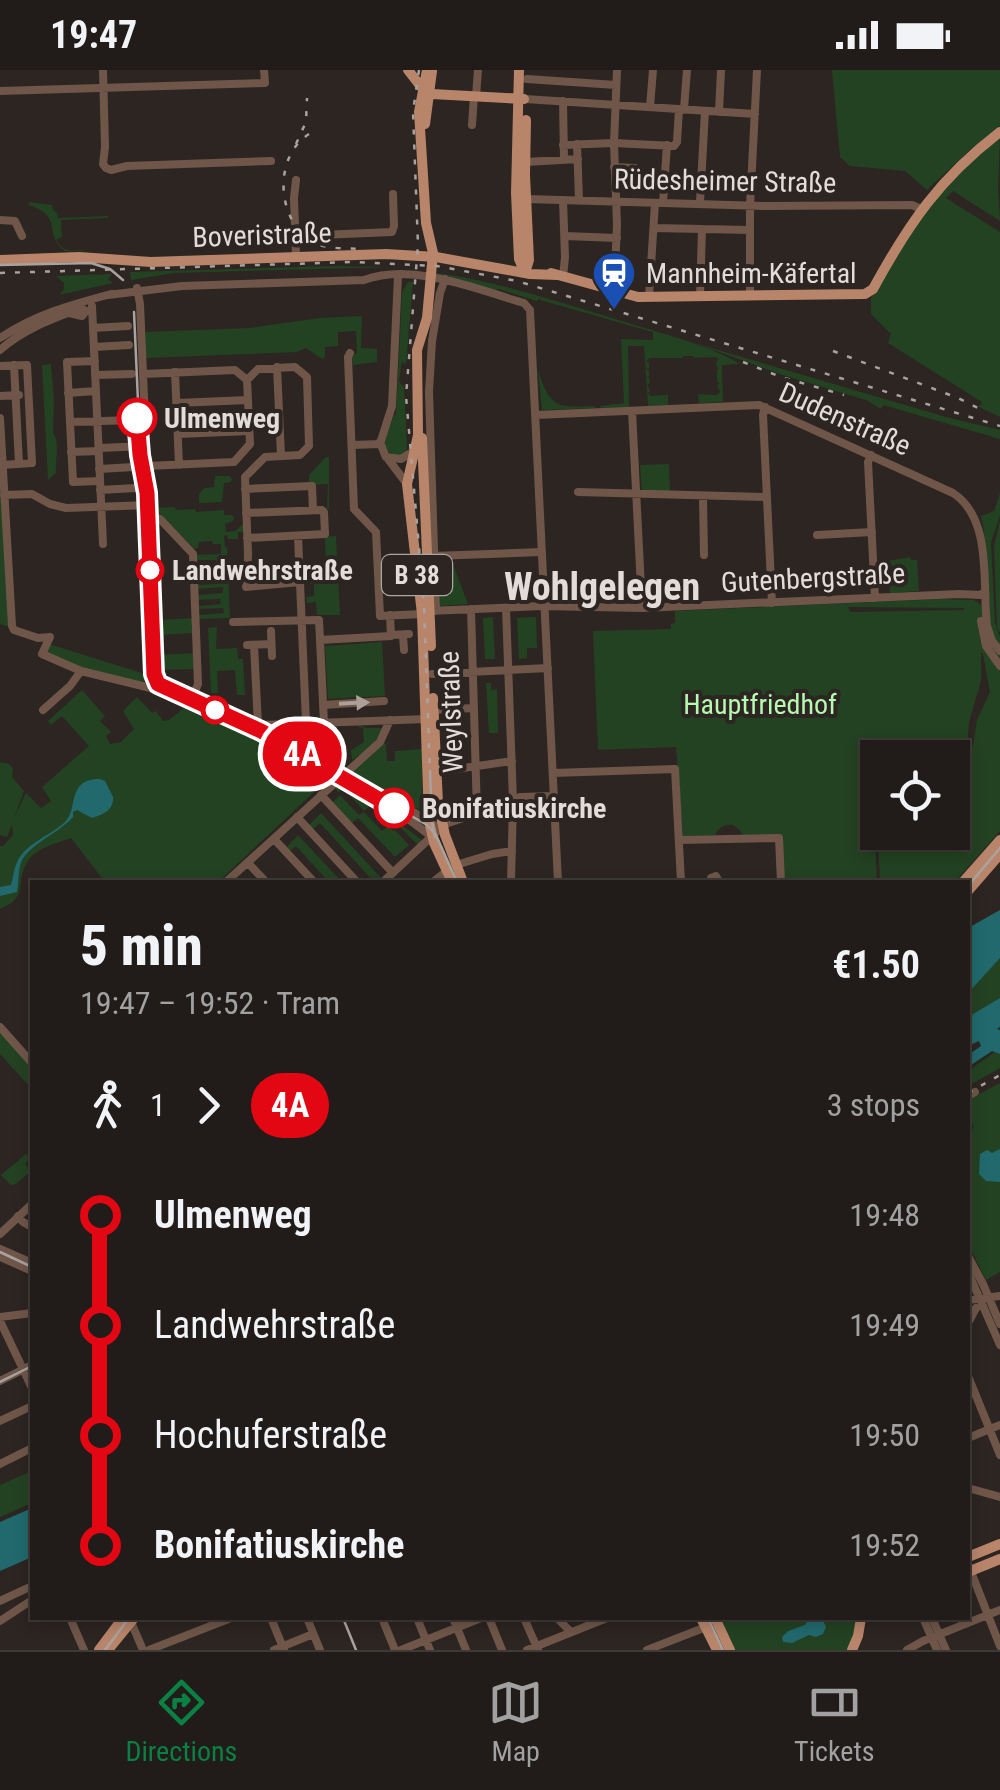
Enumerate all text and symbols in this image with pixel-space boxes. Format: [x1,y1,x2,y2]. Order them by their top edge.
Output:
text: 19:47 [50,13,137,57]
street label: Rüdesheimer Straße [614,163,836,199]
street label: Boveristraße [192,216,332,254]
station icon: Mannheim-Käfertal [591,250,637,311]
place label: Mannheim-Käfertal [646,257,856,290]
street label: Dudenstraße [774,375,916,463]
marker: Ulmenweg [118,399,156,437]
place label: Ulmenweg [164,402,280,435]
place label: Landwehrstraße [172,554,353,587]
road number: B 38 [382,555,452,595]
marker: Landwehrstraße [137,557,163,583]
street label: Gutenbergstraße [720,557,906,599]
district label: Wohlgelegen [504,565,700,609]
street label: Weylstraße [432,650,470,774]
park label: Hauptfriedhof [683,688,837,721]
one-way arrow [338,695,370,711]
unlabelled marker [202,697,228,723]
line badge: 4A [257,722,347,786]
text: 4A [283,734,321,775]
map controls [860,740,970,850]
button: locate [860,740,970,850]
marker: Bonifatiuskirche [375,789,413,827]
place label: Bonifatiuskirche [422,792,606,825]
text: 5 min [80,914,203,978]
text: €1.50 [832,943,920,987]
text: 19:47 – 19:52 · Tram [80,984,340,1022]
icon: walk [80,1078,135,1133]
icon: forward [181,1078,236,1133]
text: 4A [271,1085,309,1126]
text: 1 [150,1086,166,1124]
text: 3 stops [827,1086,920,1124]
text: Ulmenweg [154,1193,312,1237]
text: 19:48 [849,1196,920,1234]
text: Landwehrstraße [154,1303,395,1347]
text: 19:49 [849,1306,920,1344]
text: Hochuferstraße [154,1413,387,1457]
text: 19:50 [849,1416,920,1454]
text: Bonifatiuskirche [154,1523,404,1567]
text: 19:52 [849,1526,920,1564]
tab: Directions [125,1675,237,1768]
tab: Map [488,1675,543,1768]
tab: Tickets [794,1675,875,1768]

